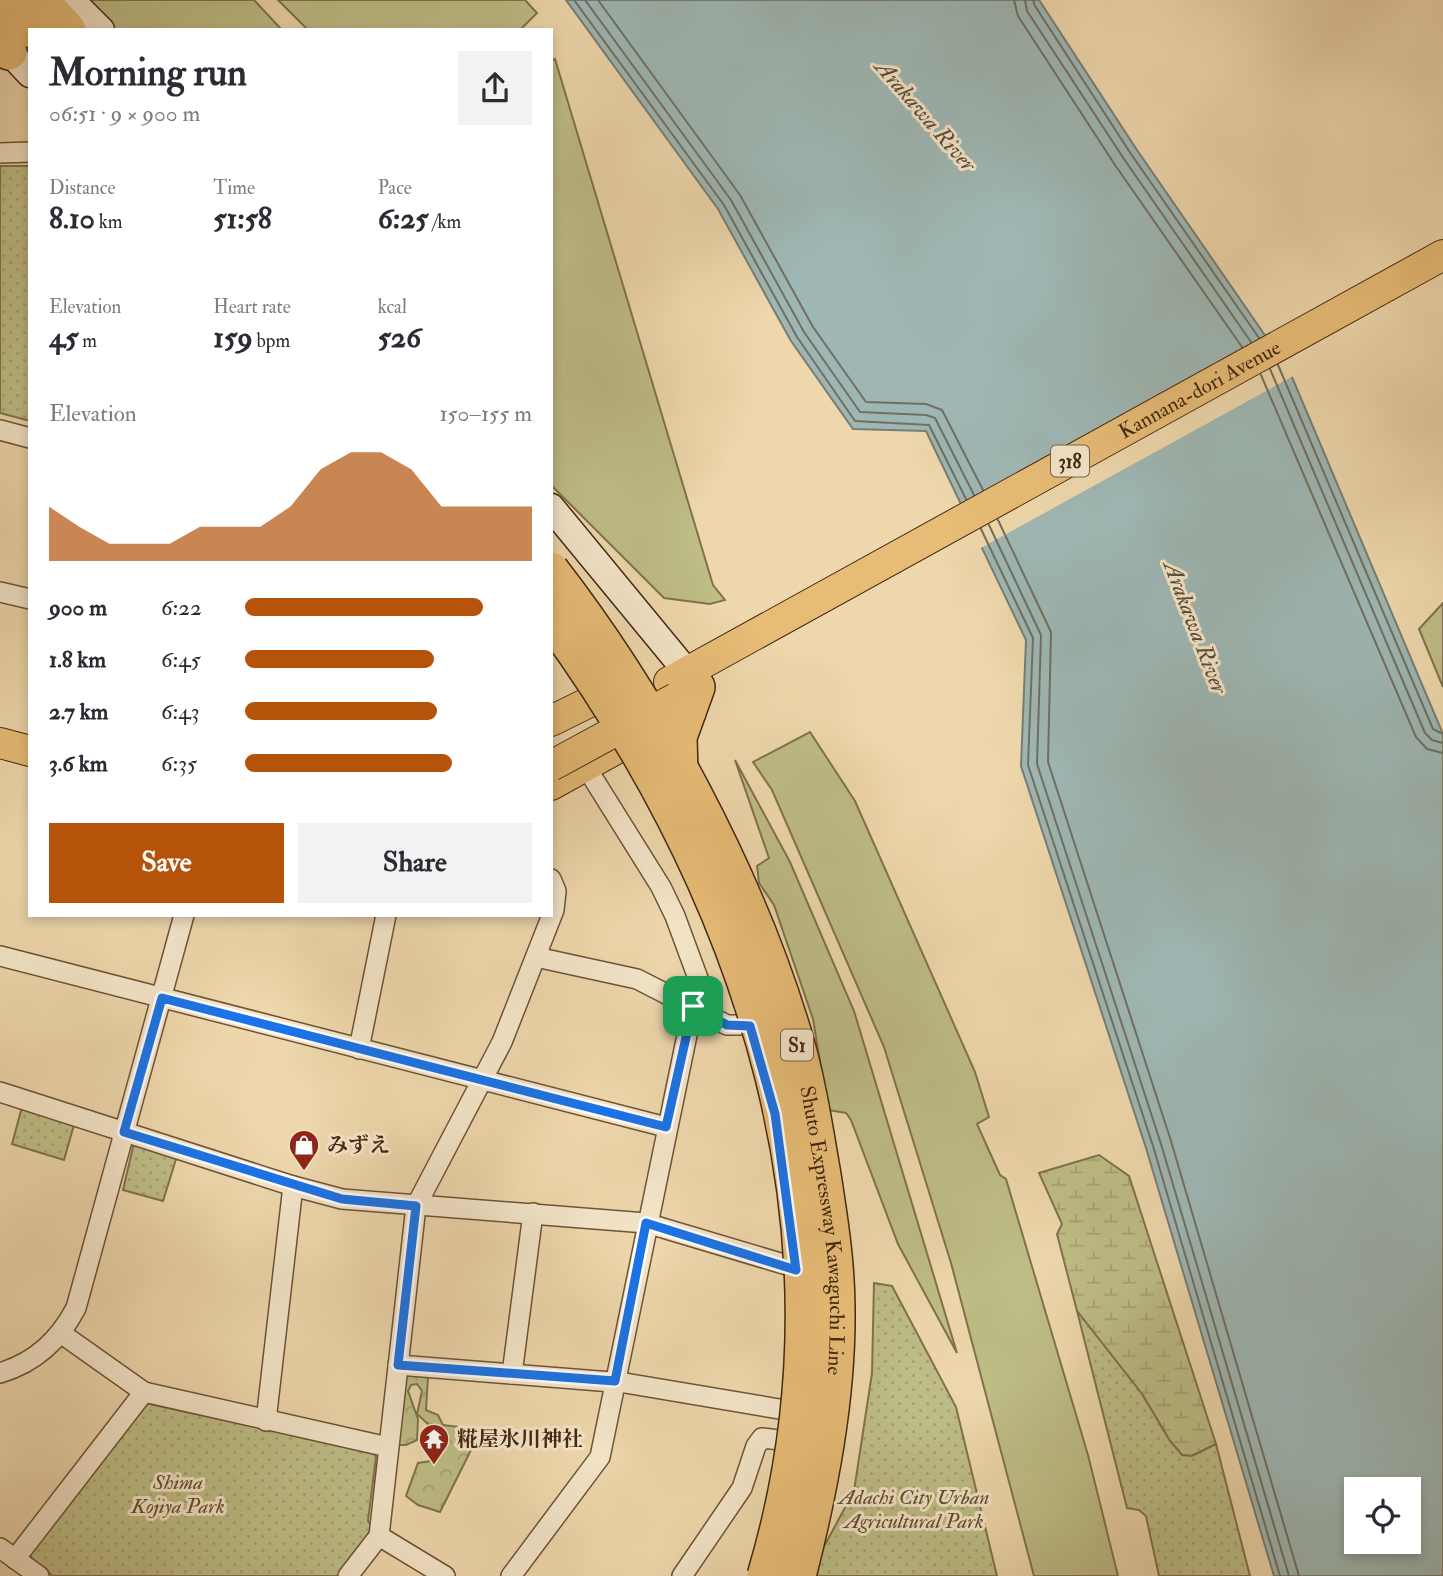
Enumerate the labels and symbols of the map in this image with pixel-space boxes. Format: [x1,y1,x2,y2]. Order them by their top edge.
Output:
water label: Arakawa River [867,51,983,179]
street label: Kannana-dori Avenue [1114,334,1286,445]
road number: 318 [1051,446,1089,476]
water label: Arakawa River [1156,554,1235,699]
pin [663,976,723,1036]
road number: S1 [781,1030,813,1060]
street label: Shuto Expressway Kawaguchi Line [793,1084,850,1377]
shop icon: みずえ [287,1128,321,1172]
place label: みずえ [327,1132,390,1159]
temple icon: 糀屋氷川神社 [417,1422,451,1466]
place label: 糀屋氷川神社 [457,1426,583,1453]
park label: Shima Kojiya Park [130,1469,225,1520]
park label: Adachi City Urban Agricultural Park [837,1484,990,1535]

